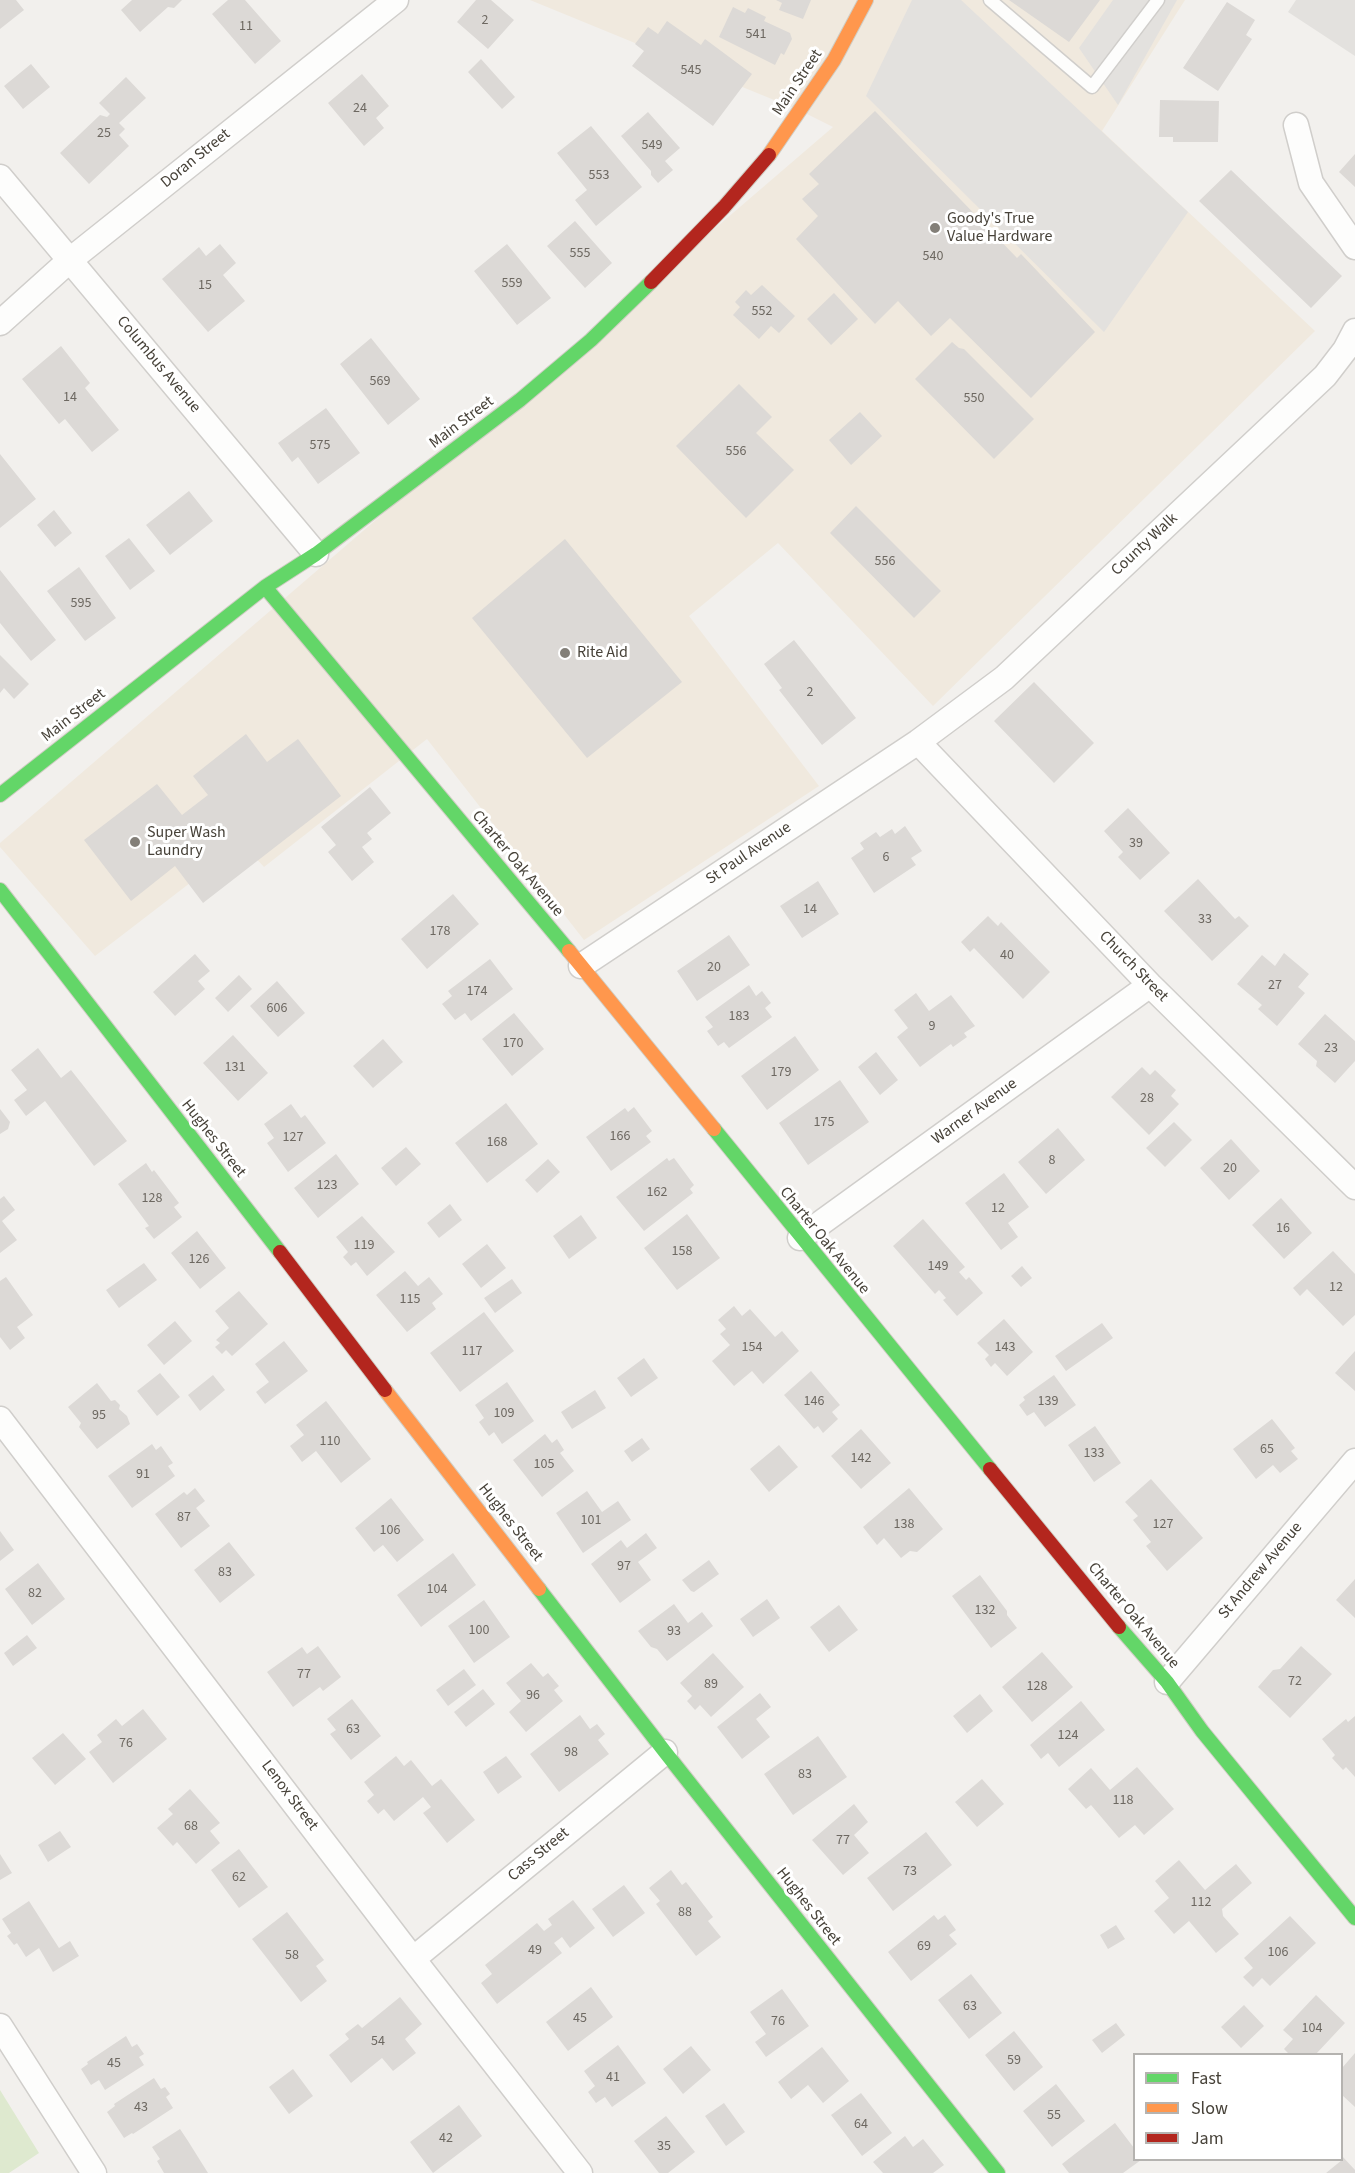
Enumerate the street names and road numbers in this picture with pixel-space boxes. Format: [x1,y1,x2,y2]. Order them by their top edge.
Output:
street label: Main Street [769,46,827,120]
street label: Doran Street [157,125,235,193]
street label: Columbus Avenue [112,313,204,417]
street label: Main Street [426,393,498,453]
street label: County Walk [1108,509,1182,581]
street label: Main Street [38,685,110,747]
street label: Charter Oak Avenue [467,807,567,921]
street label: St Paul Avenue [703,818,795,890]
street label: Church Street [1094,928,1172,1006]
street label: Warner Avenue [929,1075,1021,1149]
street label: Hughes Street [177,1096,249,1182]
street label: Charter Oak Avenue [775,1183,873,1299]
street label: Hughes Street [474,1480,546,1566]
street label: St Andrew Avenue [1215,1519,1307,1623]
street label: Charter Oak Avenue [1083,1559,1183,1673]
street label: Lenox Street [256,1757,322,1835]
street label: Cass Street [505,1824,573,1886]
street label: Hughes Street [772,1864,844,1950]

